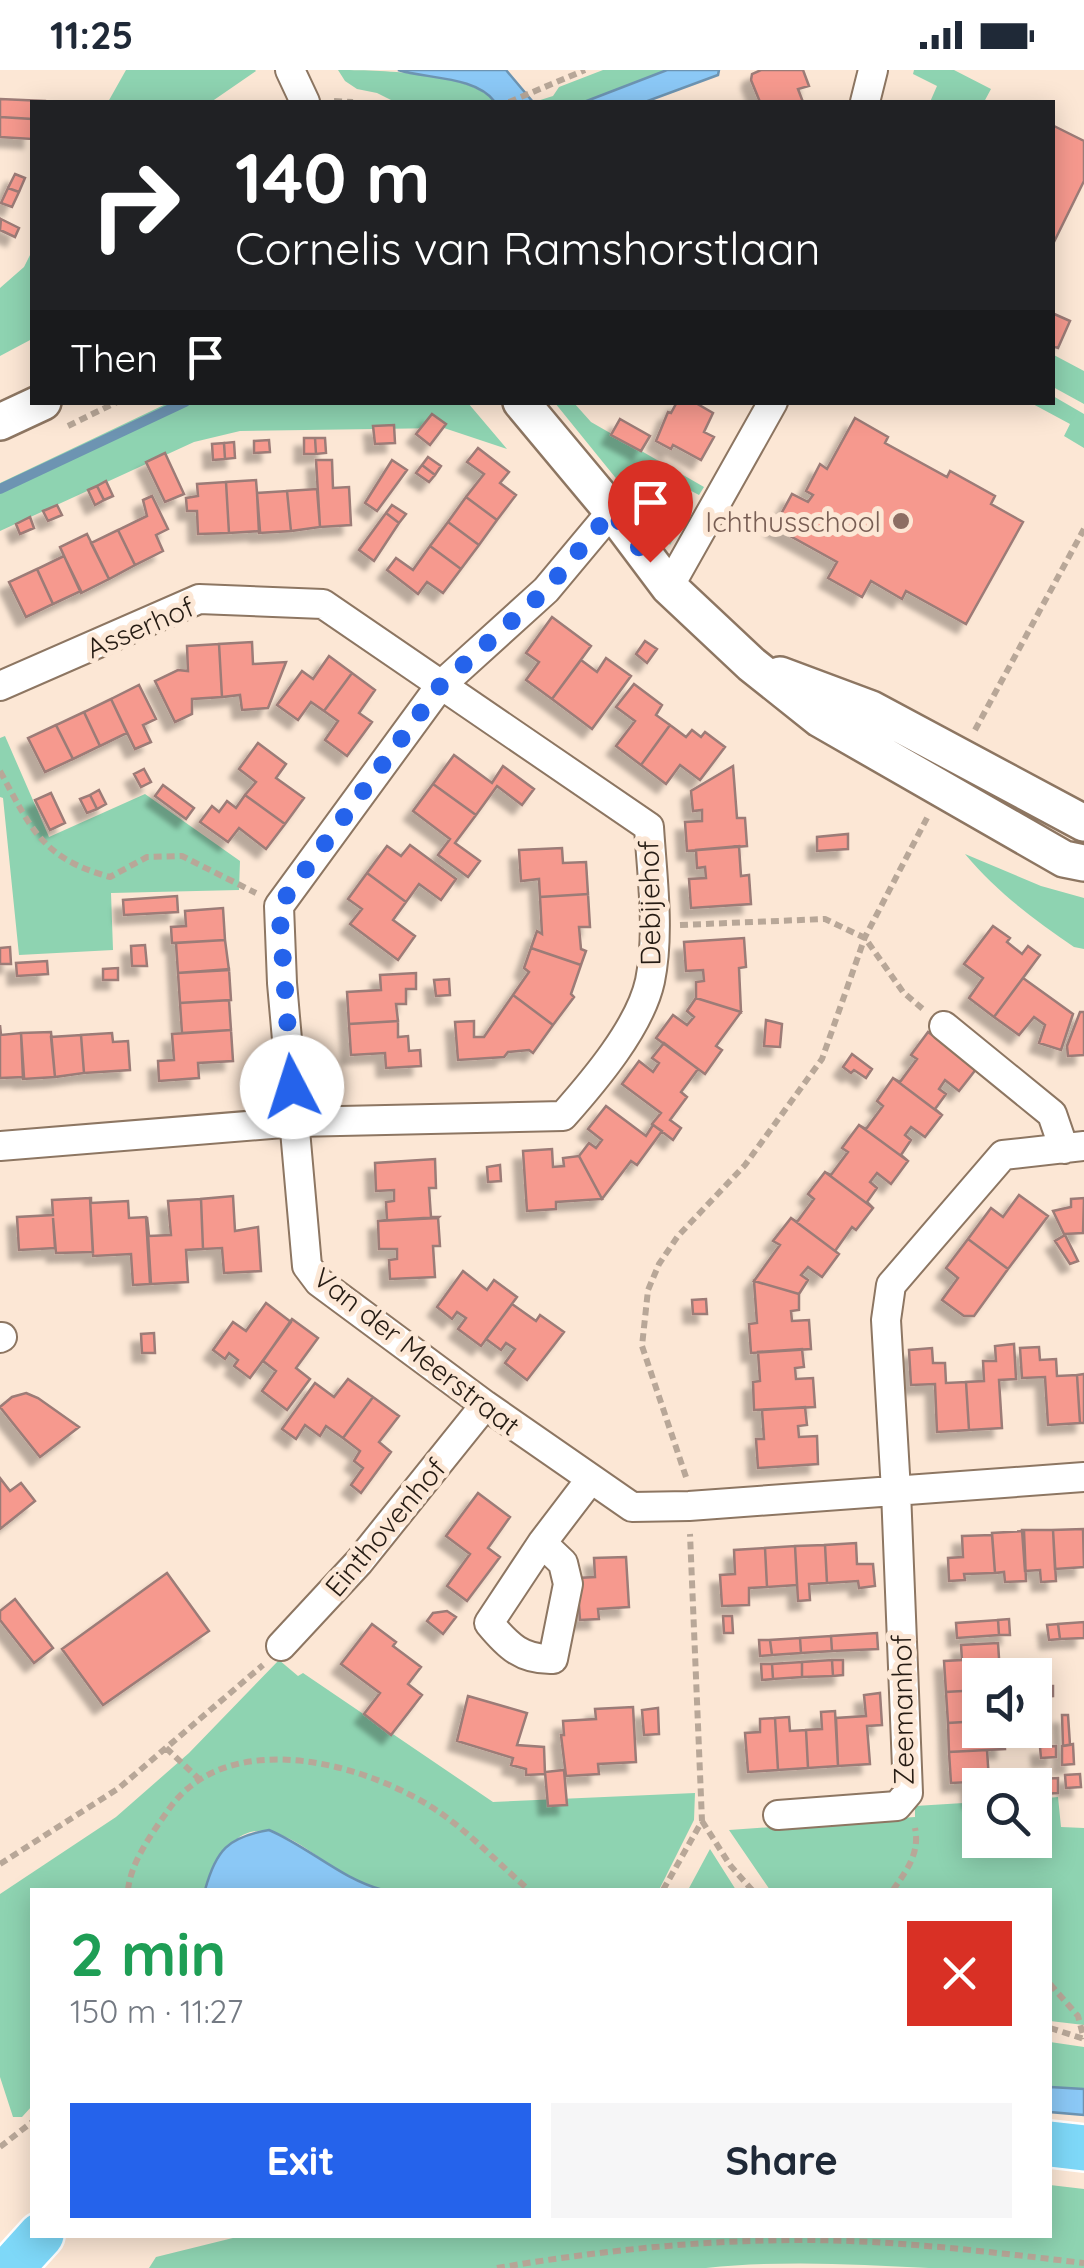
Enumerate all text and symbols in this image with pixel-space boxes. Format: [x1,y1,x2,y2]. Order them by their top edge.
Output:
text: 11:25 [50,11,133,59]
text: 140 m [235,133,431,221]
icon: right [70,140,200,270]
text: Cornelis van Ramshorstlaan [235,220,821,276]
icon: arrive [178,330,233,385]
text: Then [70,334,158,382]
pin [608,460,693,563]
icon: arrive [623,475,678,530]
place label: Ichthusschool [705,504,881,539]
marker: Ichthusschool [890,510,912,532]
street label: Asserhof [81,589,199,665]
street label: Debijehof [630,840,668,966]
position arrow [240,1035,344,1139]
street label: Van der Meerstraat [307,1259,527,1443]
street label: Einthovenhof [317,1451,453,1603]
street label: Zeemanhof [883,1634,921,1786]
map controls [962,1658,1052,1858]
button: sound [962,1658,1052,1748]
button: search [962,1768,1052,1858]
text: 2 min [70,1916,226,1991]
button: close [907,1921,1012,2026]
text: 150 m · 11:27 [70,1991,243,2031]
button: Exit [70,2103,531,2218]
button: Share [551,2103,1012,2218]

